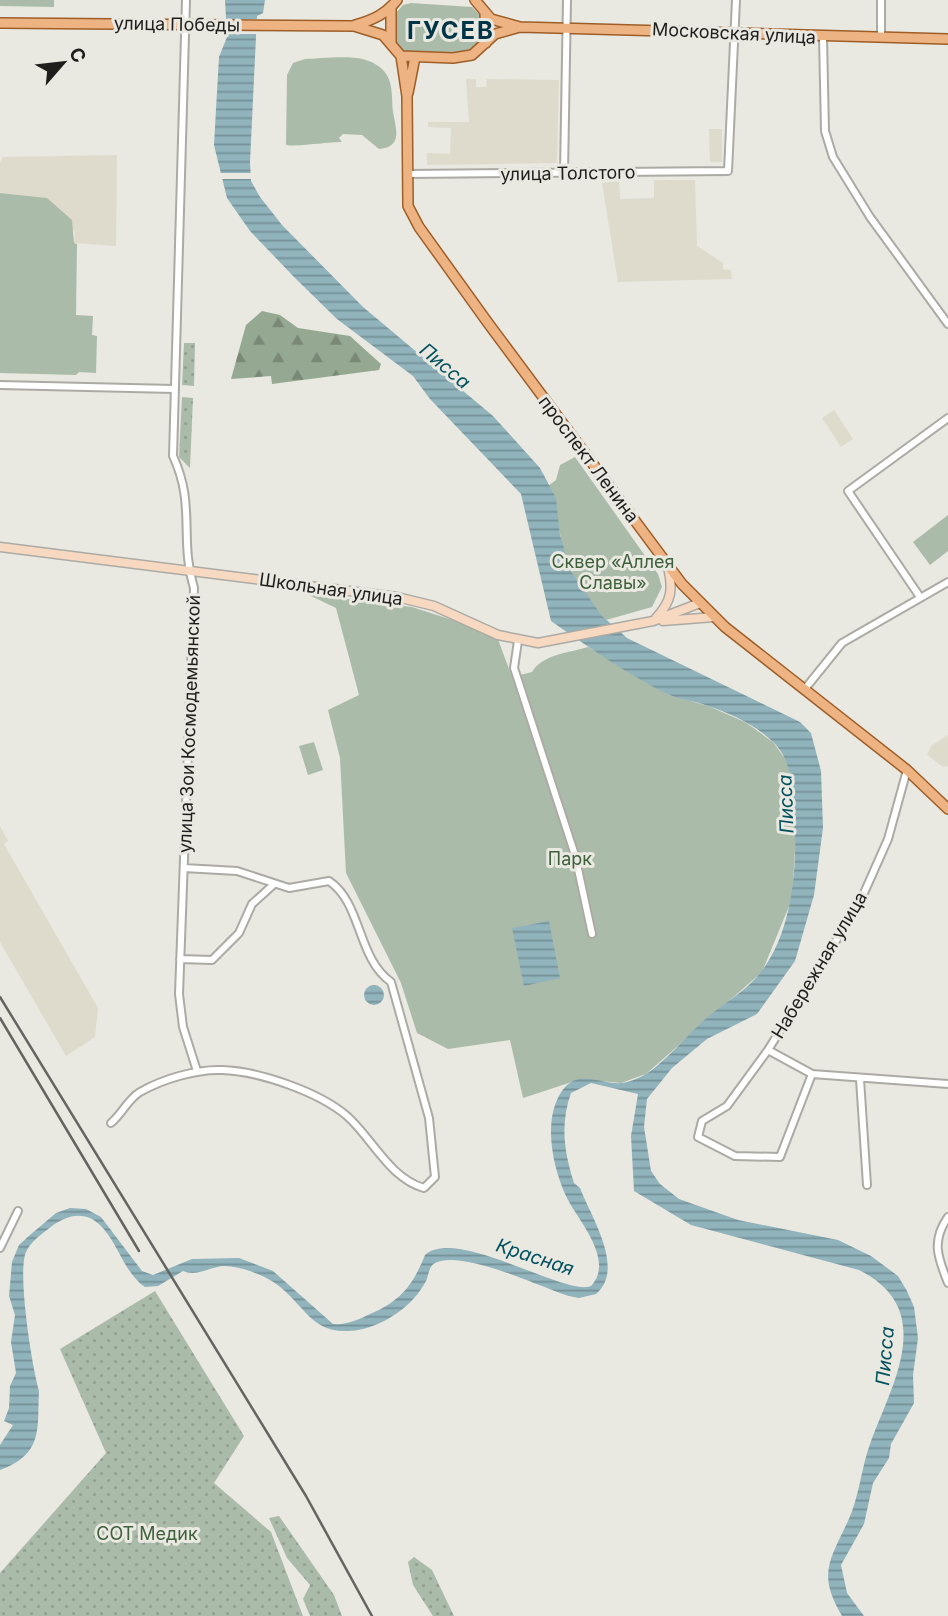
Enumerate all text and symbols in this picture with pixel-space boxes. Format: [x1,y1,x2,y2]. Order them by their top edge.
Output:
street label: улица Победы [114,12,240,36]
district label: ГУСЕВ [407,16,495,45]
street label: Московская улица [652,18,816,48]
north arrow [28,28,98,98]
text: С [64,44,91,67]
street label: улица Толстого [500,161,636,185]
water label: Писса [415,338,475,394]
street label: проспект Ленина [535,392,643,526]
park label: Сквер «Аллея Славы» [551,551,675,593]
street label: Школьная улица [258,569,404,609]
street label: улица Зои Космодемьянской [174,595,204,853]
water label: Писса [773,774,799,834]
park label: Парк [548,848,592,869]
street label: Набережная улица [767,888,871,1042]
water label: Красная [493,1234,577,1280]
water label: Писса [871,1325,899,1386]
park label: СОТ Медик [96,1523,198,1544]

